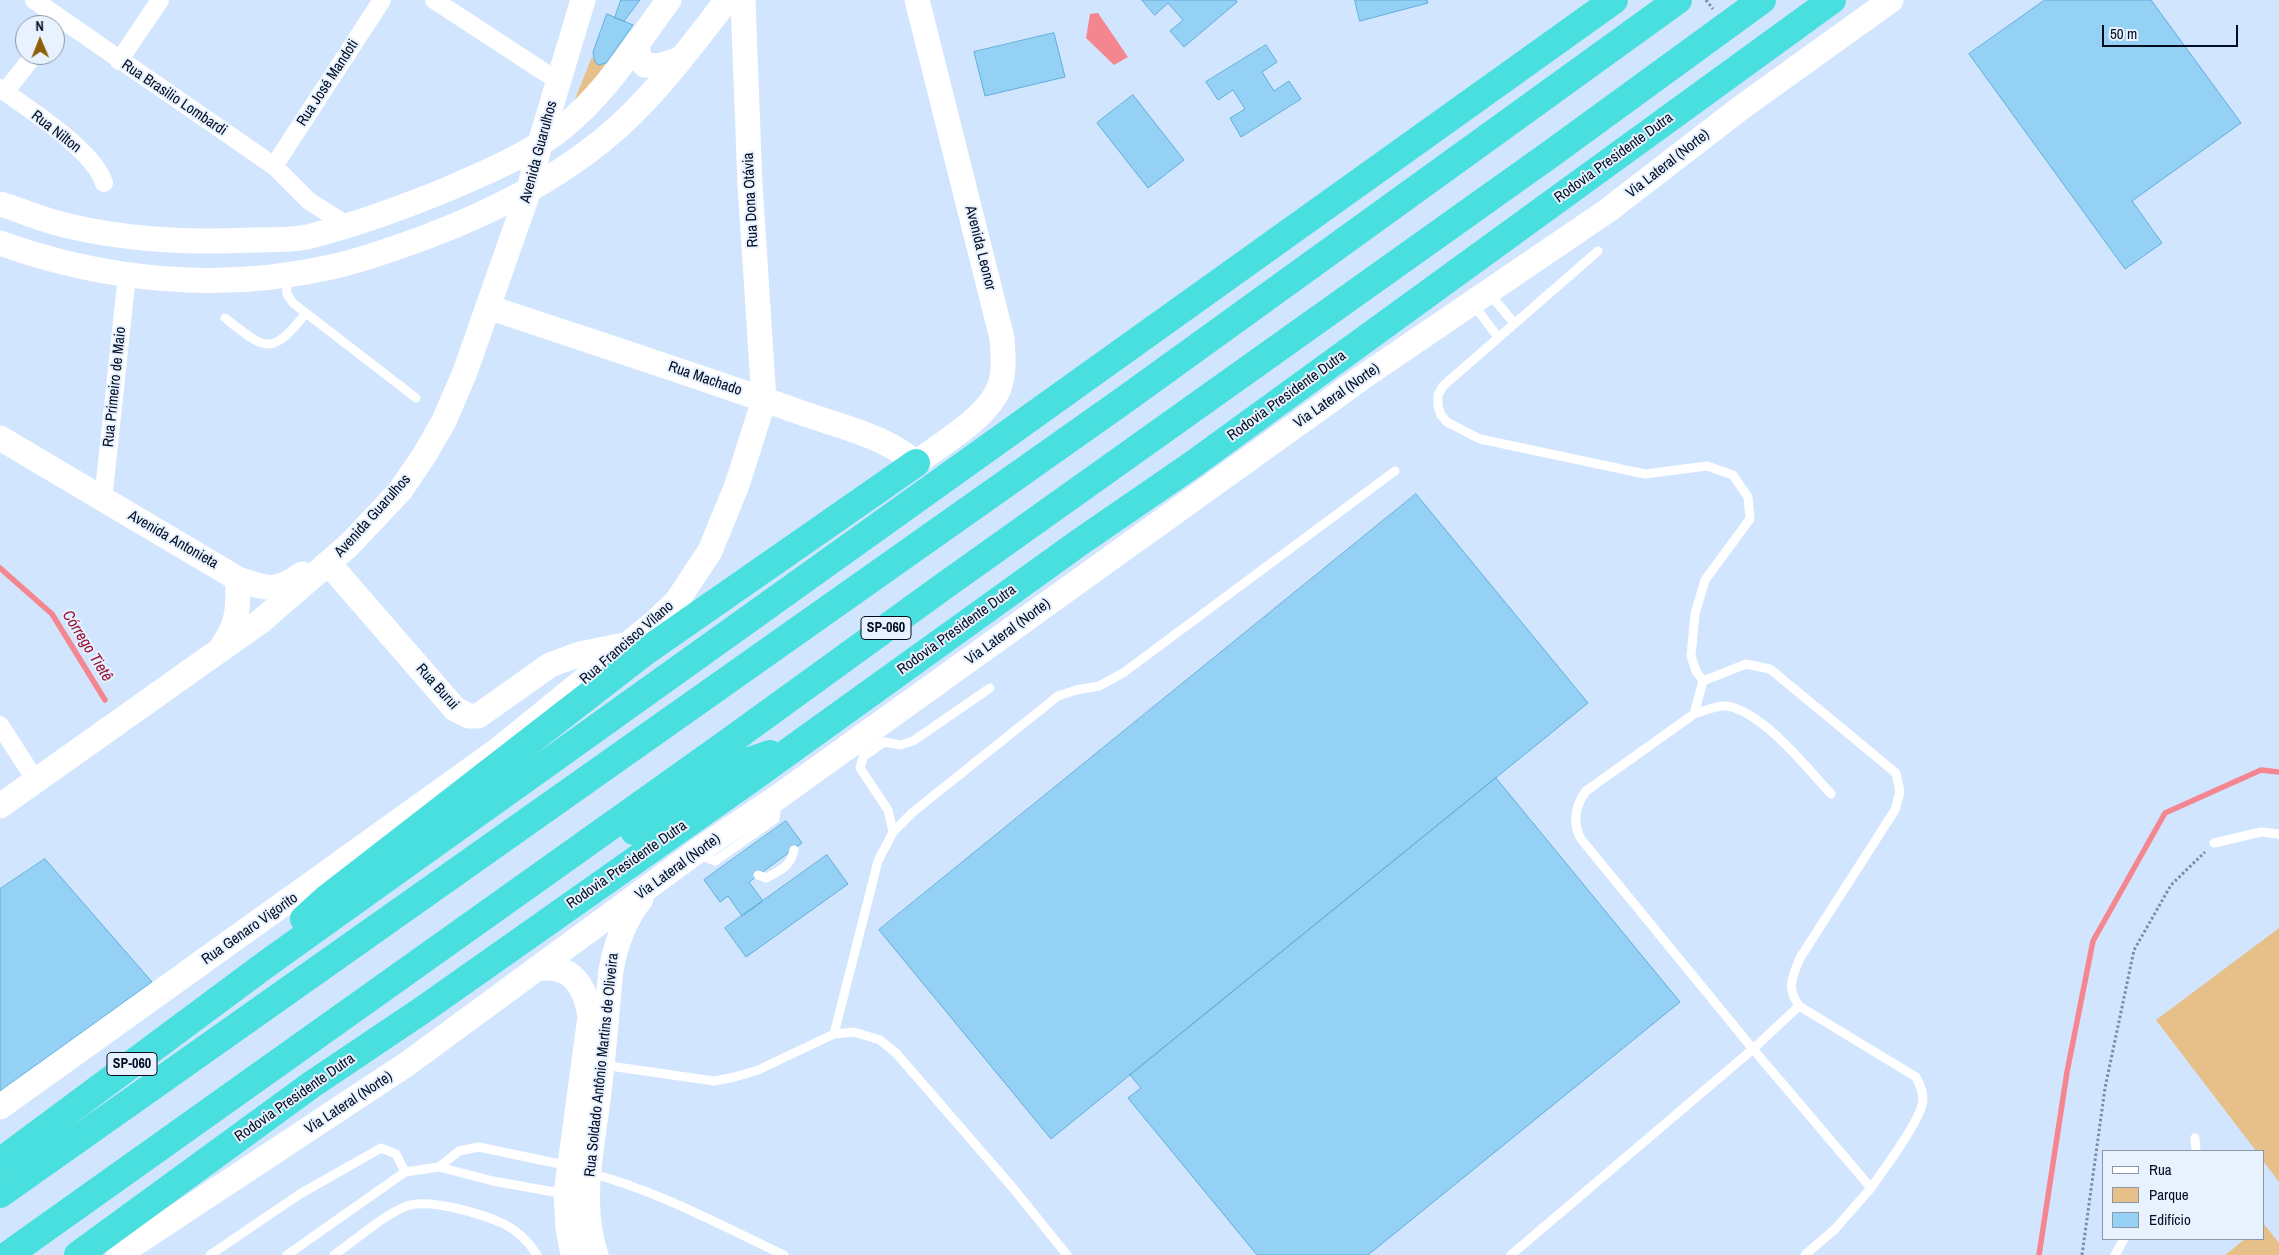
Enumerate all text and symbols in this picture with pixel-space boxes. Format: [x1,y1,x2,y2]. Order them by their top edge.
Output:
north arrow [15,15,65,65]
scale bar [2104,15,2240,47]
text: N [35,17,44,35]
text: 50 m [2110,23,2137,44]
street label: Rua José Mandoti [293,36,363,130]
street label: Rua Brasilio Lombardi [118,56,230,140]
street label: Avenida Guarulhos [517,99,561,205]
street label: Rua Nilton [28,107,84,157]
street label: Rodovia Presidente Dutra [1551,109,1677,207]
street label: Via Lateral (Norte) [1623,126,1713,202]
street label: Rua Dona Otávia [740,152,762,248]
street label: Avenida Leonor [961,204,999,292]
street label: Rua Primeiro de Maio [100,326,130,448]
street label: Rodovia Presidente Dutra [1224,347,1350,445]
street label: Rua Machado [666,358,744,400]
street label: Via Lateral (Norte) [1290,360,1384,432]
street label: Avenida Guarulhos [331,471,415,561]
street label: Avenida Antonieta [125,507,221,573]
street label: Rodovia Presidente Dutra [894,581,1020,679]
street label: Via Lateral (Norte) [962,595,1054,669]
street label: Rua Francisco Vilano [577,597,677,689]
water label: Córrego Tietê [58,607,116,685]
road number: SP-060 [861,616,911,640]
street label: Rua Burui [412,660,462,714]
street label: Rodovia Presidente Dutra [564,817,690,913]
street label: Via Lateral (Norte) [632,830,724,904]
street label: Rua Genaro Vigorito [198,889,302,969]
street label: Rua Soldado Antônio Martins de Oliveira [581,952,623,1178]
street label: Rodovia Presidente Dutra [232,1050,358,1146]
road number: SP-060 [107,1052,157,1076]
street label: Via Lateral (Norte) [302,1068,396,1138]
legend [2102,1150,2264,1240]
text: Rua [2149,1159,2172,1180]
text: Parque [2149,1184,2189,1205]
text: Edifício [2149,1209,2191,1230]

